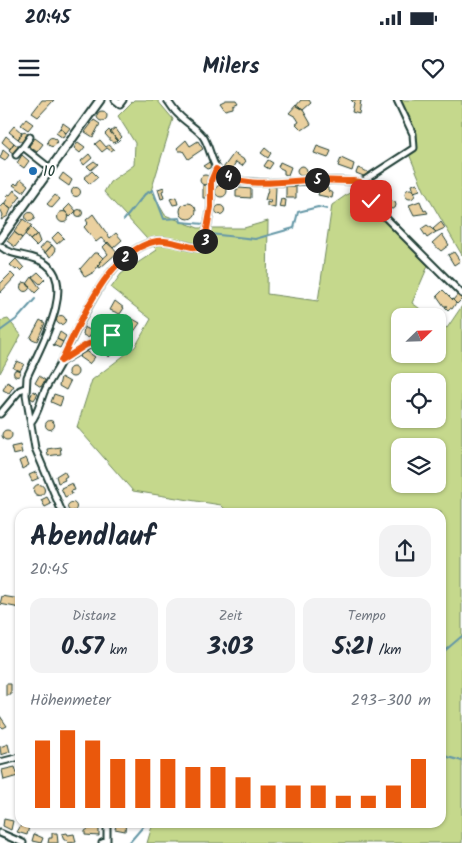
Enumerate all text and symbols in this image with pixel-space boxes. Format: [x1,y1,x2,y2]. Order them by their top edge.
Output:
text: 20:45 [25,3,70,33]
text: Milers [202,50,260,85]
icon: menu [15,54,43,82]
icon: heart [419,54,447,82]
place label: 10 [43,160,56,184]
pin: 4 [216,164,240,190]
marker: 10 [27,165,39,177]
text: 4 [225,166,232,188]
pin: 5 [304,168,330,192]
text: 5 [314,169,321,191]
pin [350,180,392,222]
icon: check [357,187,385,215]
pin: 3 [192,228,218,254]
text: 3 [202,230,209,252]
pin: 2 [112,246,138,270]
text: 2 [121,247,130,269]
north arrow [391,308,446,362]
map controls [391,308,446,493]
pin [91,314,133,356]
icon: arrive [98,321,126,349]
button: locate [391,373,446,428]
button: layers [391,438,446,493]
text: Abendlauf [30,515,155,560]
button: share [379,525,431,577]
text: 20:45 [30,557,69,582]
text: Distanz [72,605,116,627]
text: Zeit [219,605,242,627]
text: Tempo [348,605,386,627]
text: 0.57 [61,627,104,667]
text: 3:03 [207,627,254,667]
text: 5:21 [332,627,373,667]
text: km [104,639,127,661]
text: /km [373,639,401,661]
text: Höhenmeter [30,688,111,713]
text: 293–300 m [351,688,431,713]

